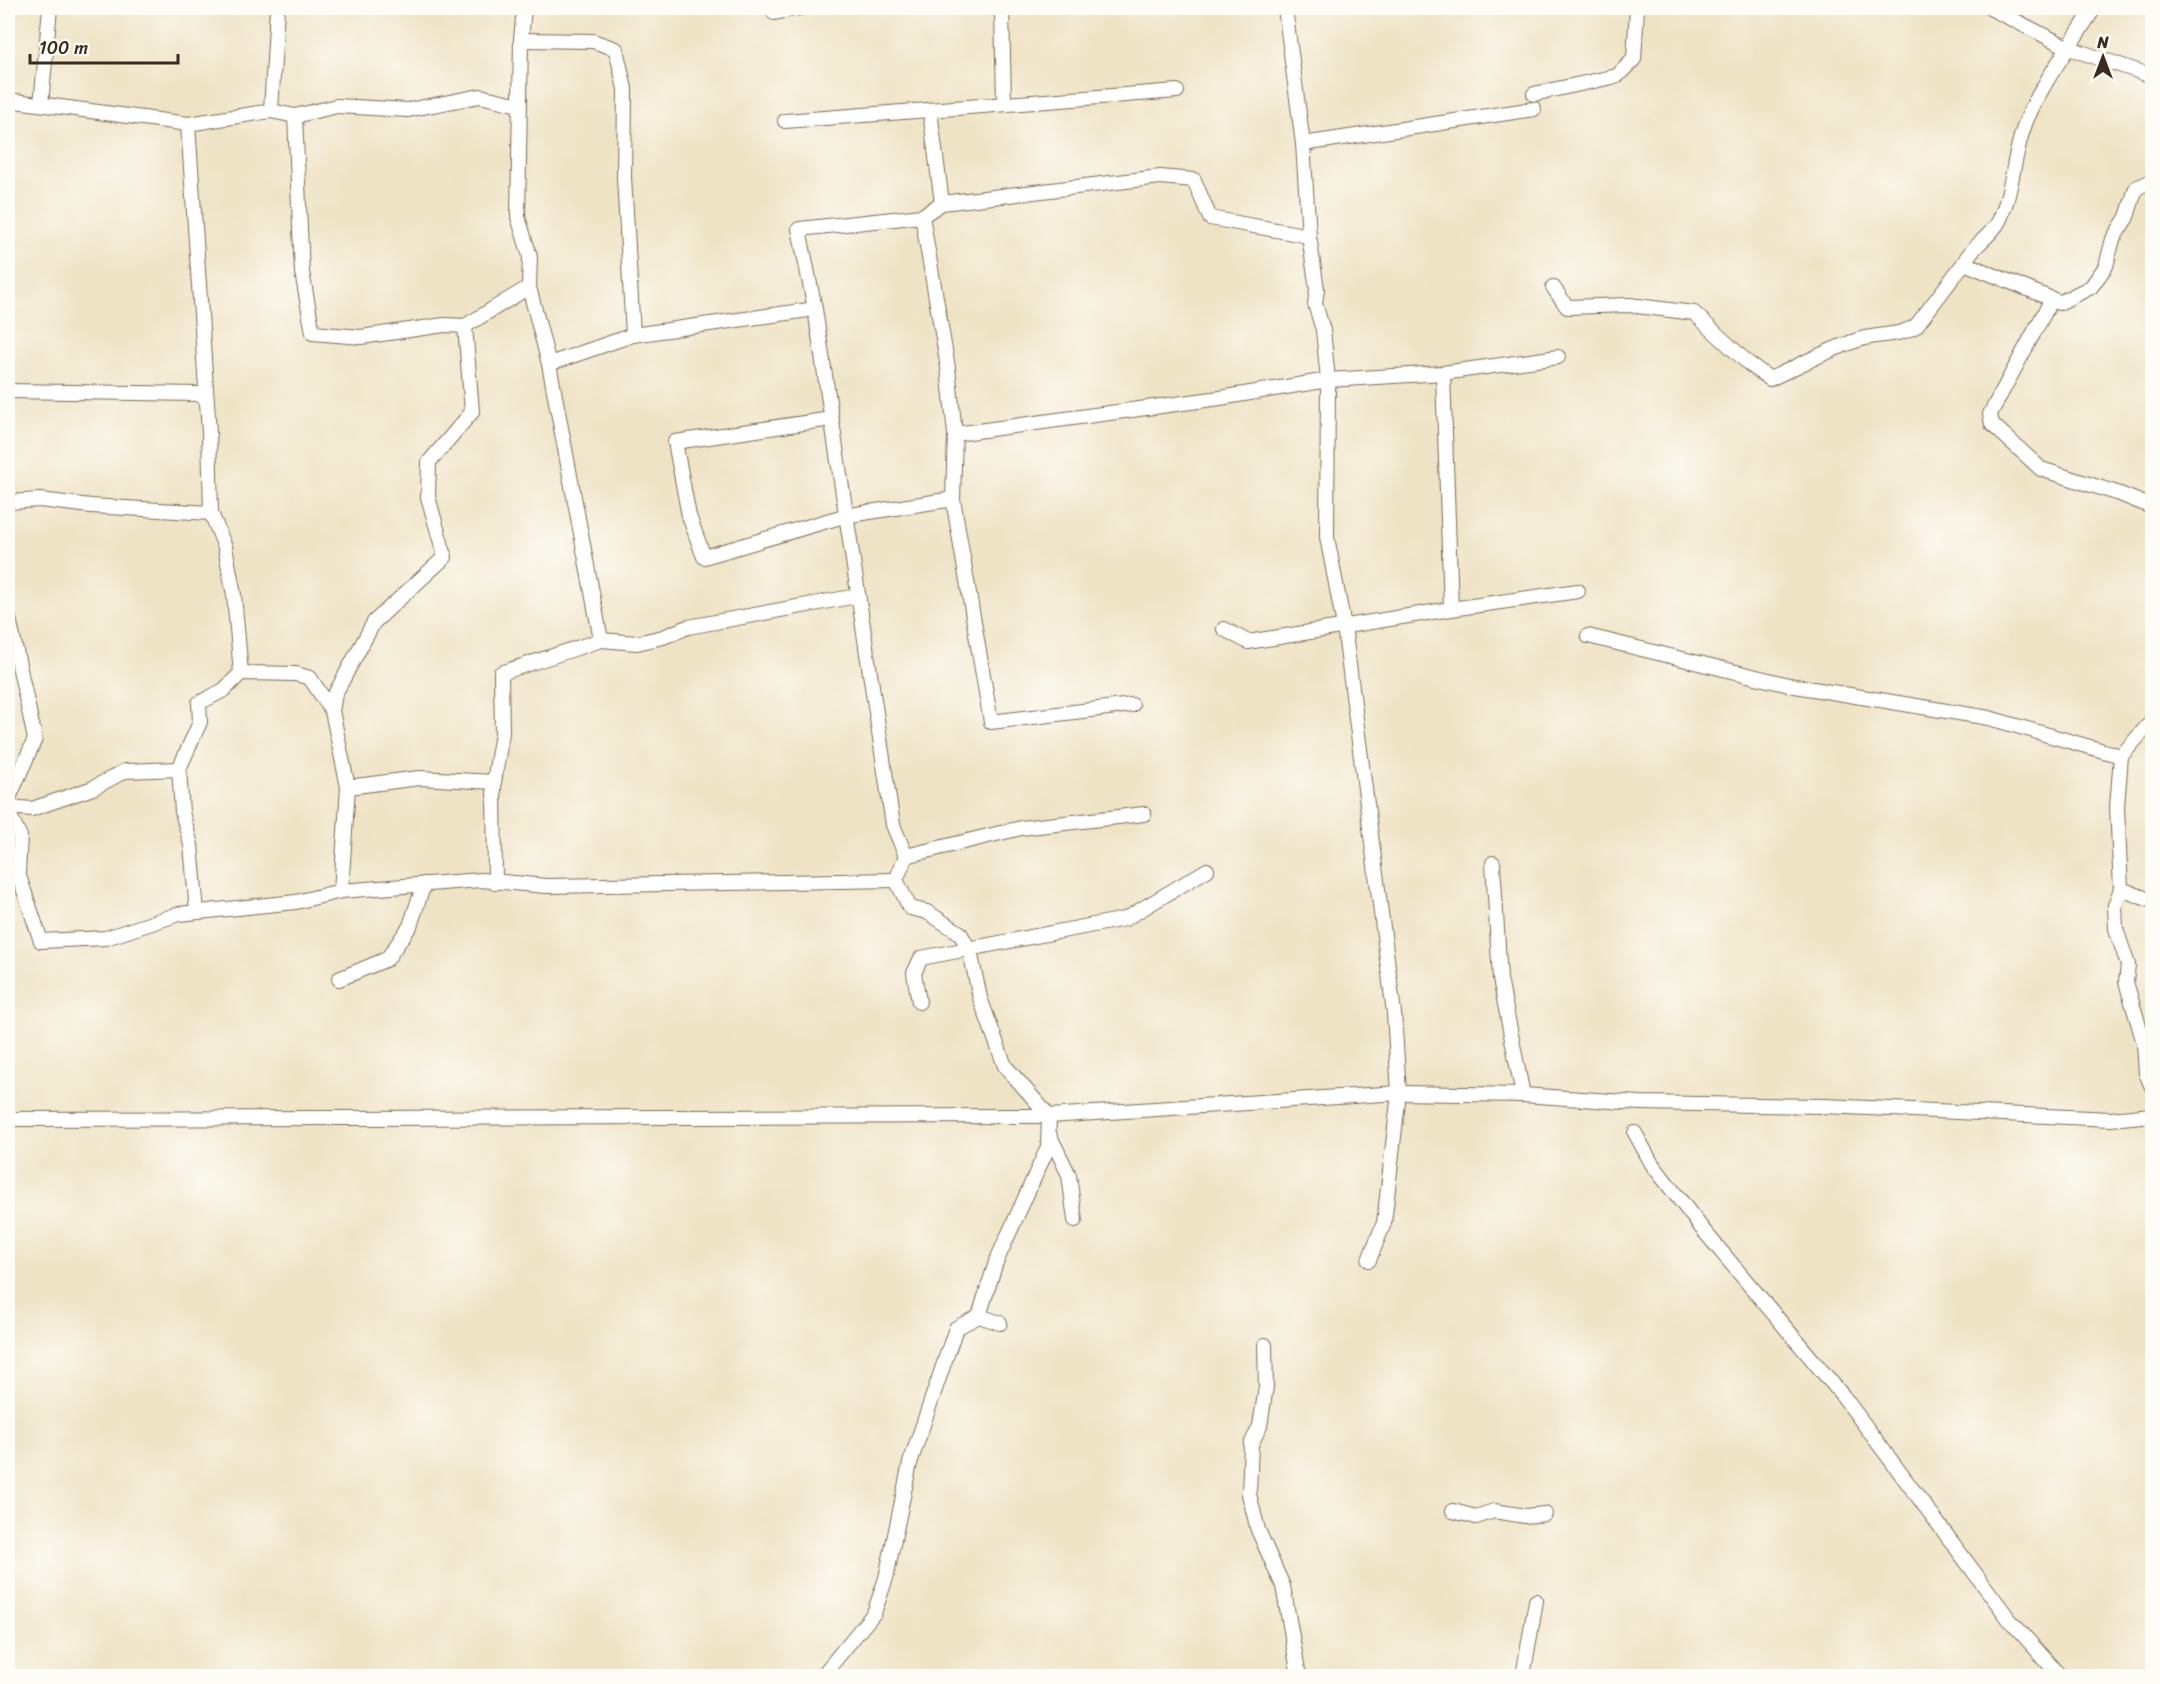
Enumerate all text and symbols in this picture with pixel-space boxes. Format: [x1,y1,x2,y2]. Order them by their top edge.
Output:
scale bar [30,27,178,65]
north arrow [2073,27,2133,87]
text: N [2096,28,2109,57]
text: 100 m [39,32,88,64]

